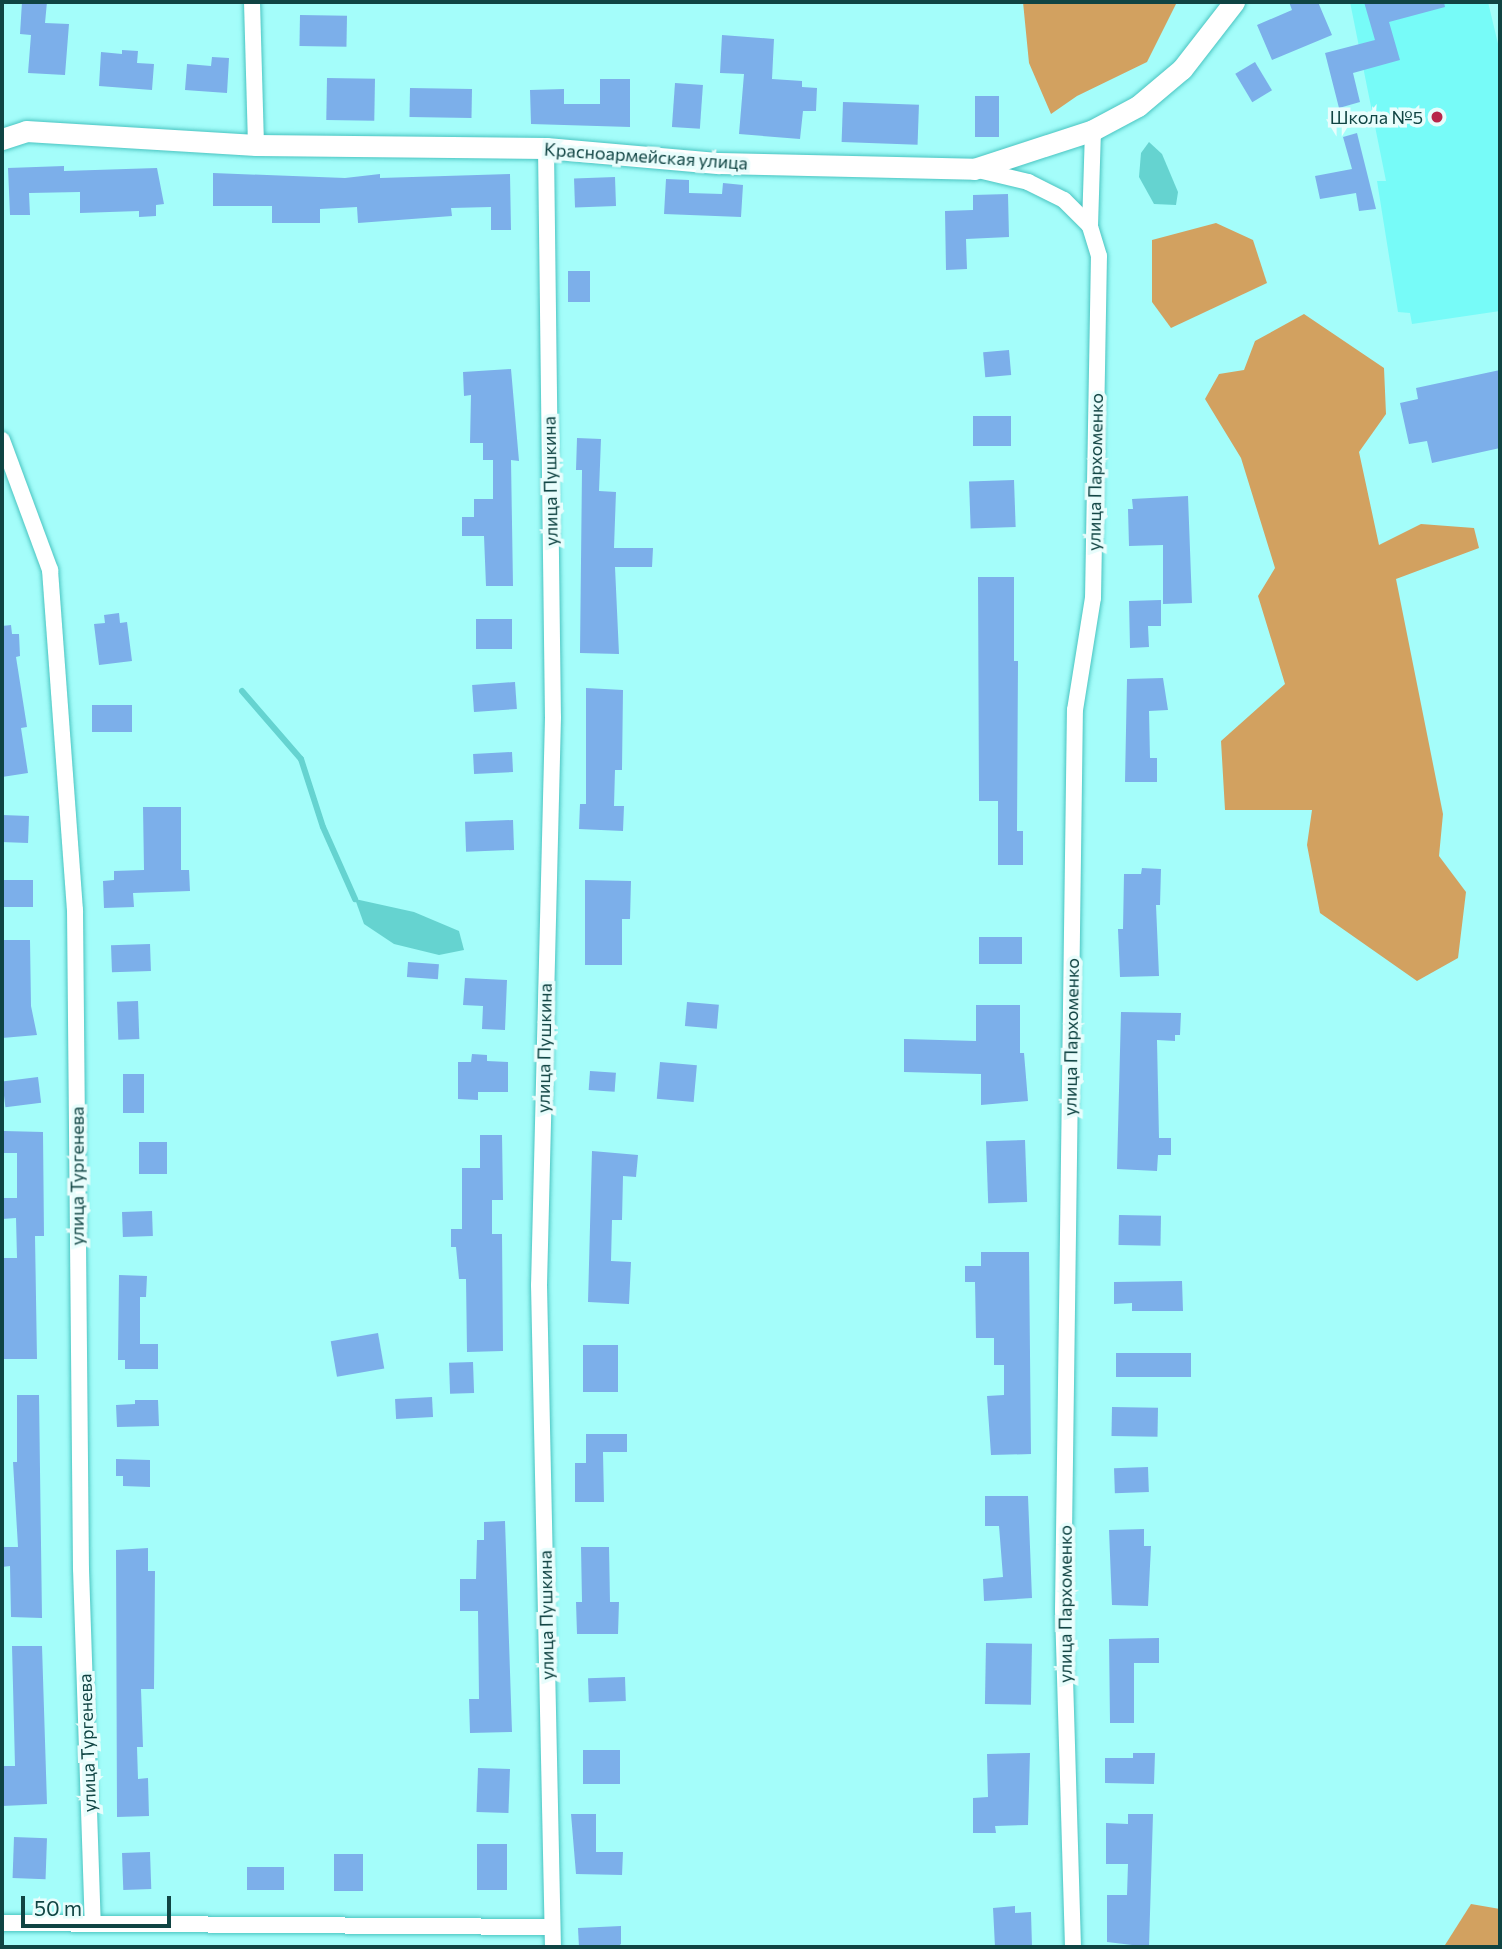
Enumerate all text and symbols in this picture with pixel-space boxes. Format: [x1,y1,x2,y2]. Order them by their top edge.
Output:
place label: Школа №5 [1330,106,1423,128]
marker: Школа №5 [1429,109,1445,125]
street label: Красноармейская улица [543,138,749,174]
street label: улица Пархоменко [1083,393,1107,551]
street label: улица Пушкина [538,416,562,546]
street label: улица Пархоменко [1059,958,1083,1116]
street label: улица Пушкина [532,983,556,1113]
street label: улица Тургенева [66,1107,88,1245]
street label: улица Пархоменко [1054,1525,1076,1683]
street label: улица Пушкина [534,1550,558,1680]
street label: улица Тургенева [74,1673,100,1813]
scale bar [24,1882,175,1926]
text: 50 m [34,1895,82,1920]

